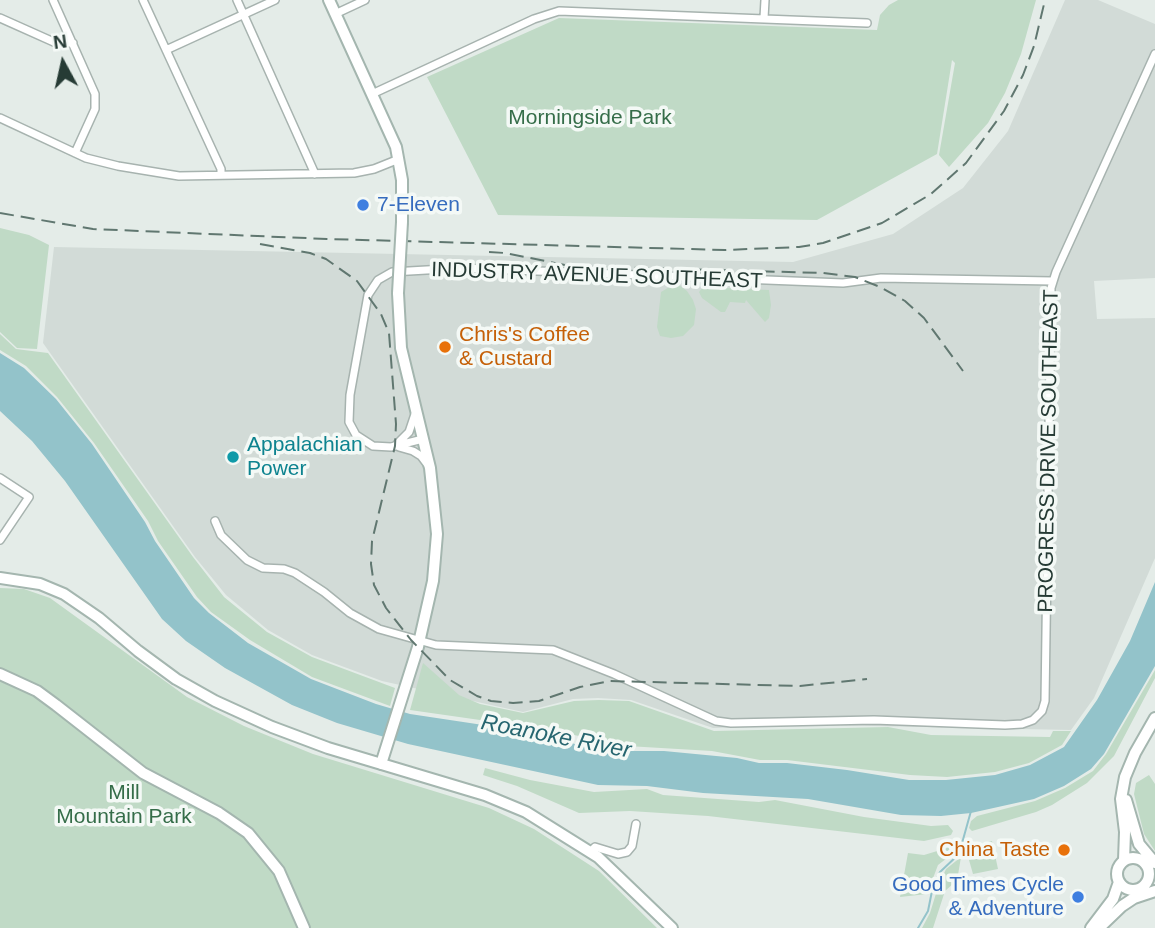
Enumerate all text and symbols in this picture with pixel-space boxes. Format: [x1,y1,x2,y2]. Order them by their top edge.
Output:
north arrow [28,28,98,98]
text: N [52,30,68,53]
park label: Morningside Park [508,105,672,131]
place label: 7-Eleven [377,192,460,218]
marker: 7-Eleven [355,197,371,213]
street label: INDUSTRY AVENUE SOUTHEAST [431,258,763,294]
street label: PROGRESS DRIVE SOUTHEAST [1034,289,1064,613]
place label: Chris's Coffee & Custard [459,322,590,372]
marker: Chris's Coffee & Custard [437,339,453,355]
place label: Appalachian Power [247,432,363,482]
marker: Appalachian Power [225,449,241,465]
water label: Roanoke River [479,709,633,765]
park label: Mill Mountain Park [56,780,192,830]
place label: China Taste [939,837,1050,863]
marker: China Taste [1056,842,1072,858]
place label: Good Times Cycle & Adventure [892,872,1064,922]
marker: Good Times Cycle & Adventure [1070,889,1086,905]

